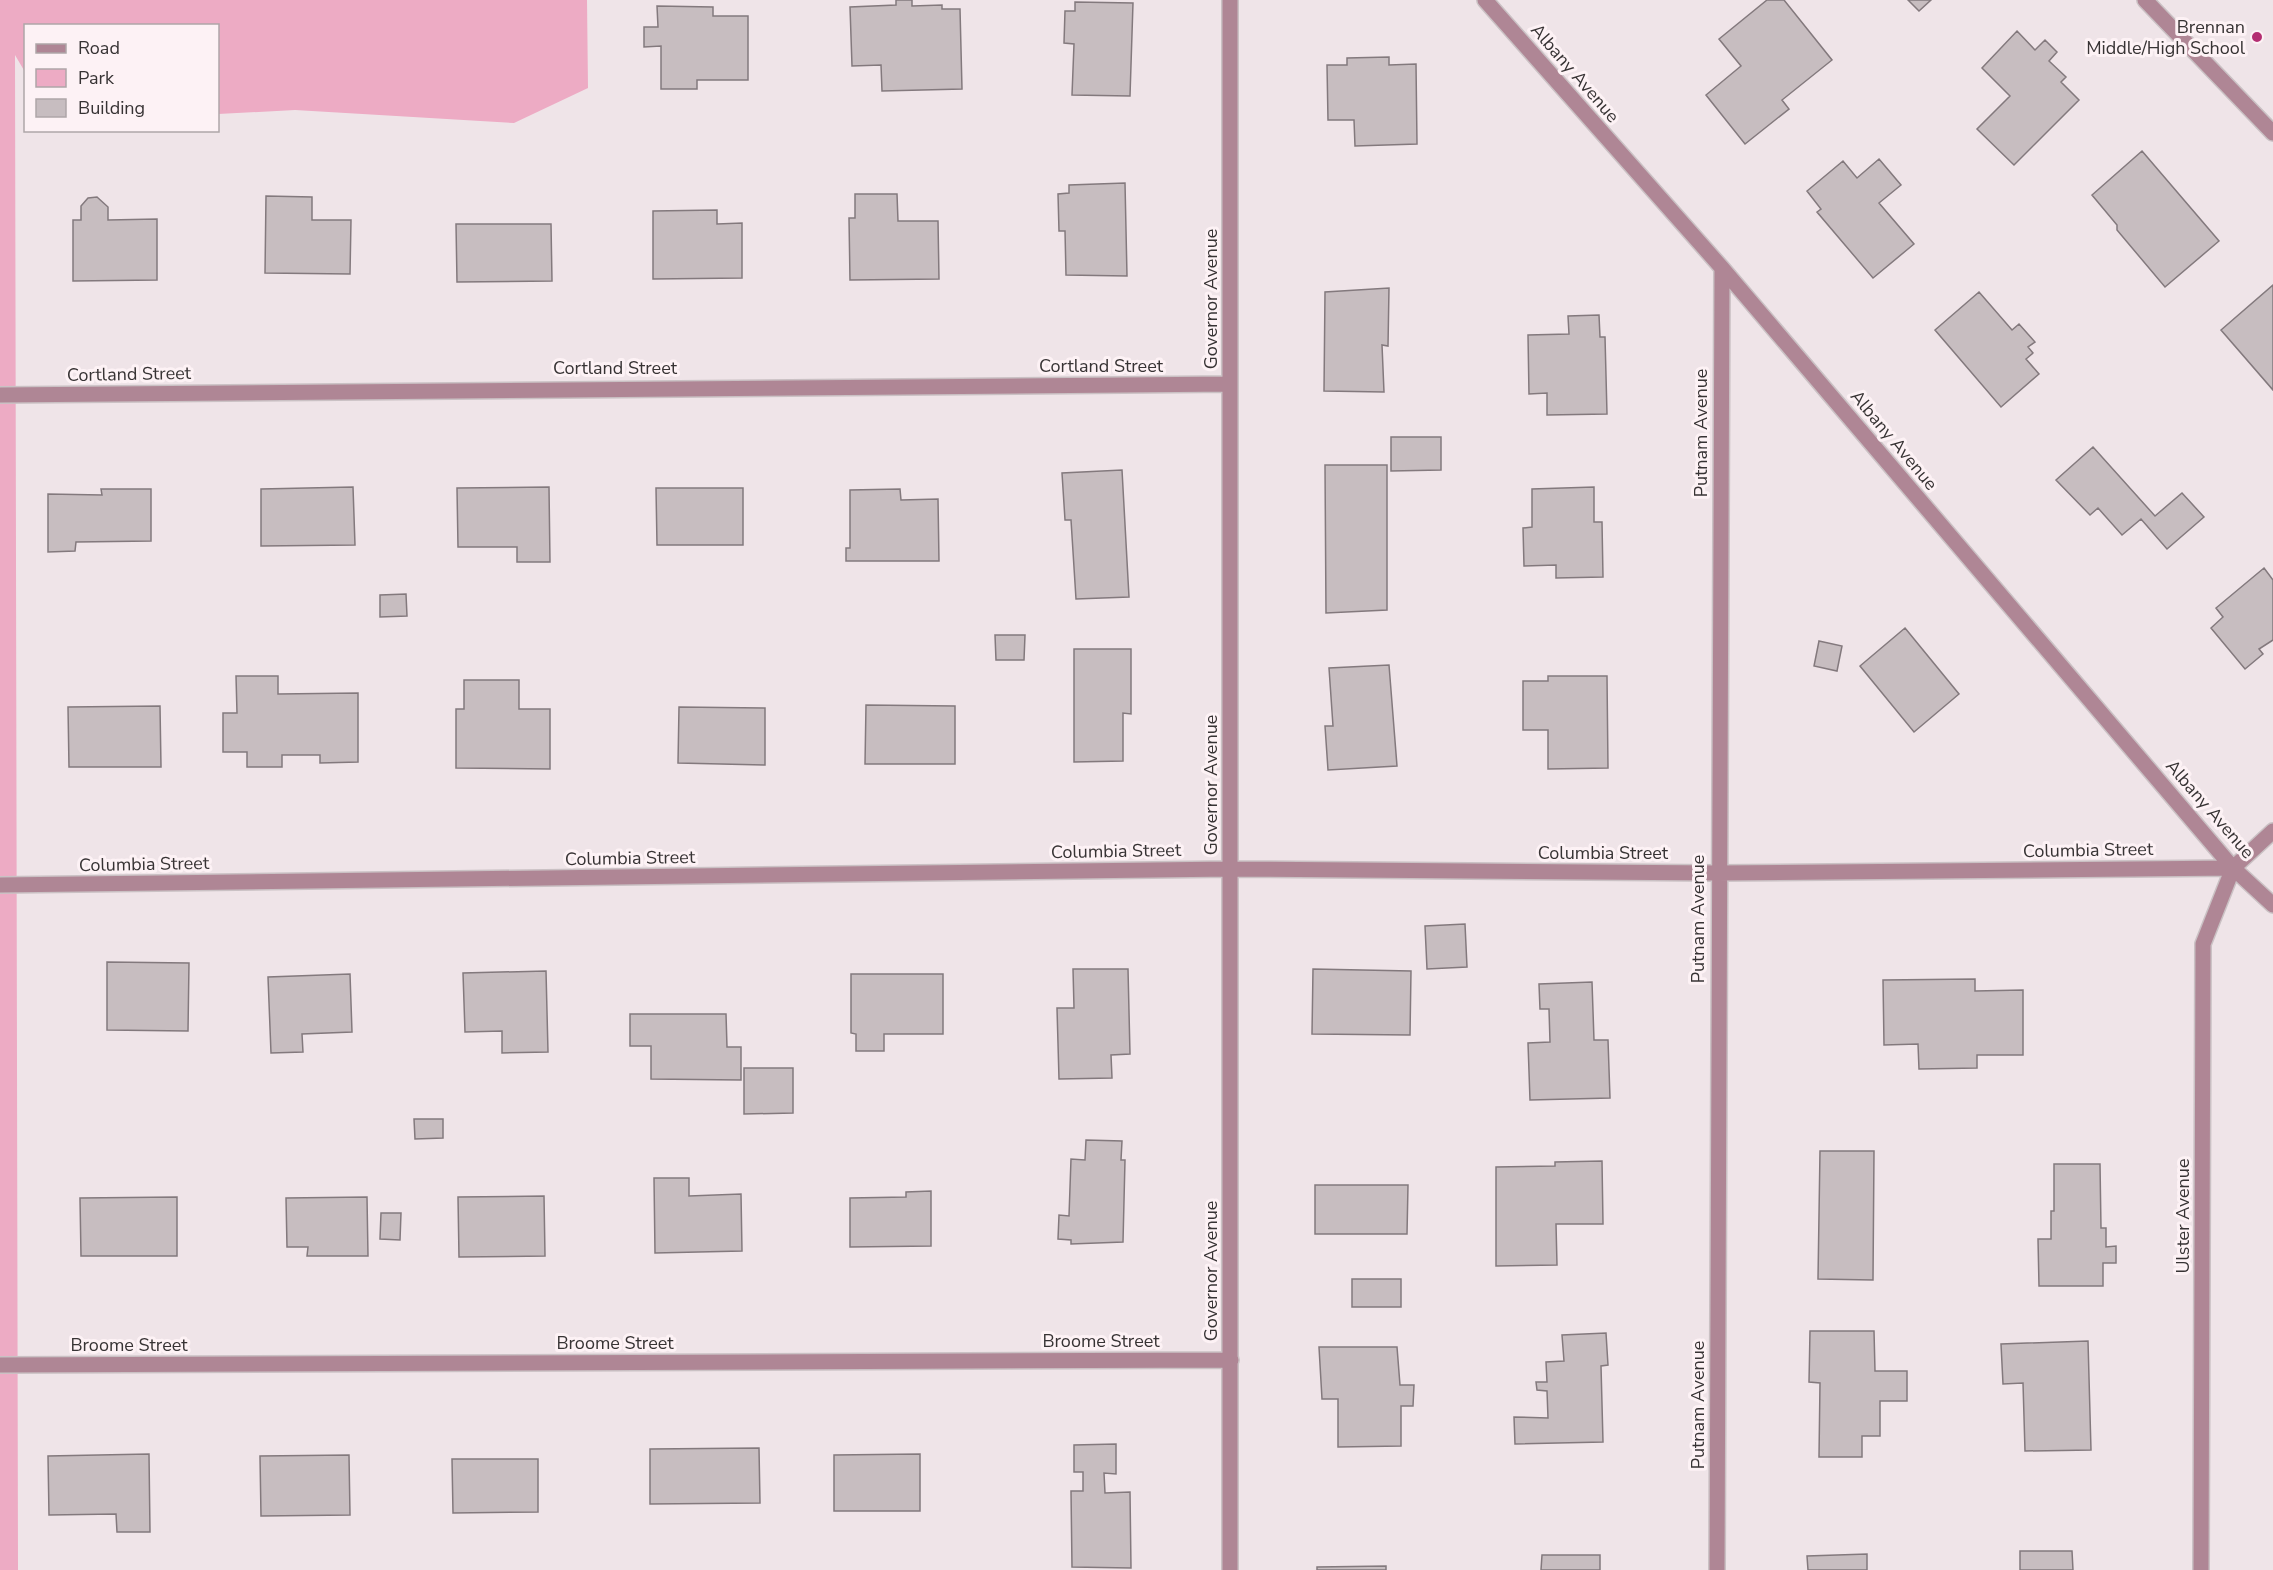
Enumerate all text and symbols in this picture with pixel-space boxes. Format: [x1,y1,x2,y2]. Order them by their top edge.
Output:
place label: Brennan Middle/High School [2086,15,2246,60]
street label: Albany Avenue [1525,18,1625,128]
legend [24,24,219,132]
marker: Brennan Middle/High School [2250,30,2264,44]
text: Road [78,36,120,60]
text: Park [78,66,115,90]
text: Building [78,96,145,120]
street label: Governor Avenue [1199,229,1223,369]
street label: Cortland Street [1039,354,1164,378]
street label: Cortland Street [553,356,678,380]
street label: Cortland Street [67,361,192,387]
street label: Putnam Avenue [1689,369,1713,497]
street label: Albany Avenue [1845,385,1943,495]
street label: Governor Avenue [1199,715,1223,855]
street label: Albany Avenue [2160,754,2260,864]
street label: Columbia Street [2023,837,2154,863]
street label: Columbia Street [1051,838,1182,864]
street label: Columbia Street [1538,841,1669,865]
street label: Columbia Street [565,845,696,871]
street label: Columbia Street [79,851,210,877]
street label: Putnam Avenue [1686,855,1710,983]
street label: Ulster Avenue [2171,1158,2195,1274]
street label: Governor Avenue [1199,1201,1223,1341]
street label: Broome Street [1042,1329,1160,1353]
street label: Broome Street [556,1331,674,1355]
street label: Broome Street [70,1333,188,1357]
street label: Putnam Avenue [1686,1341,1710,1469]

